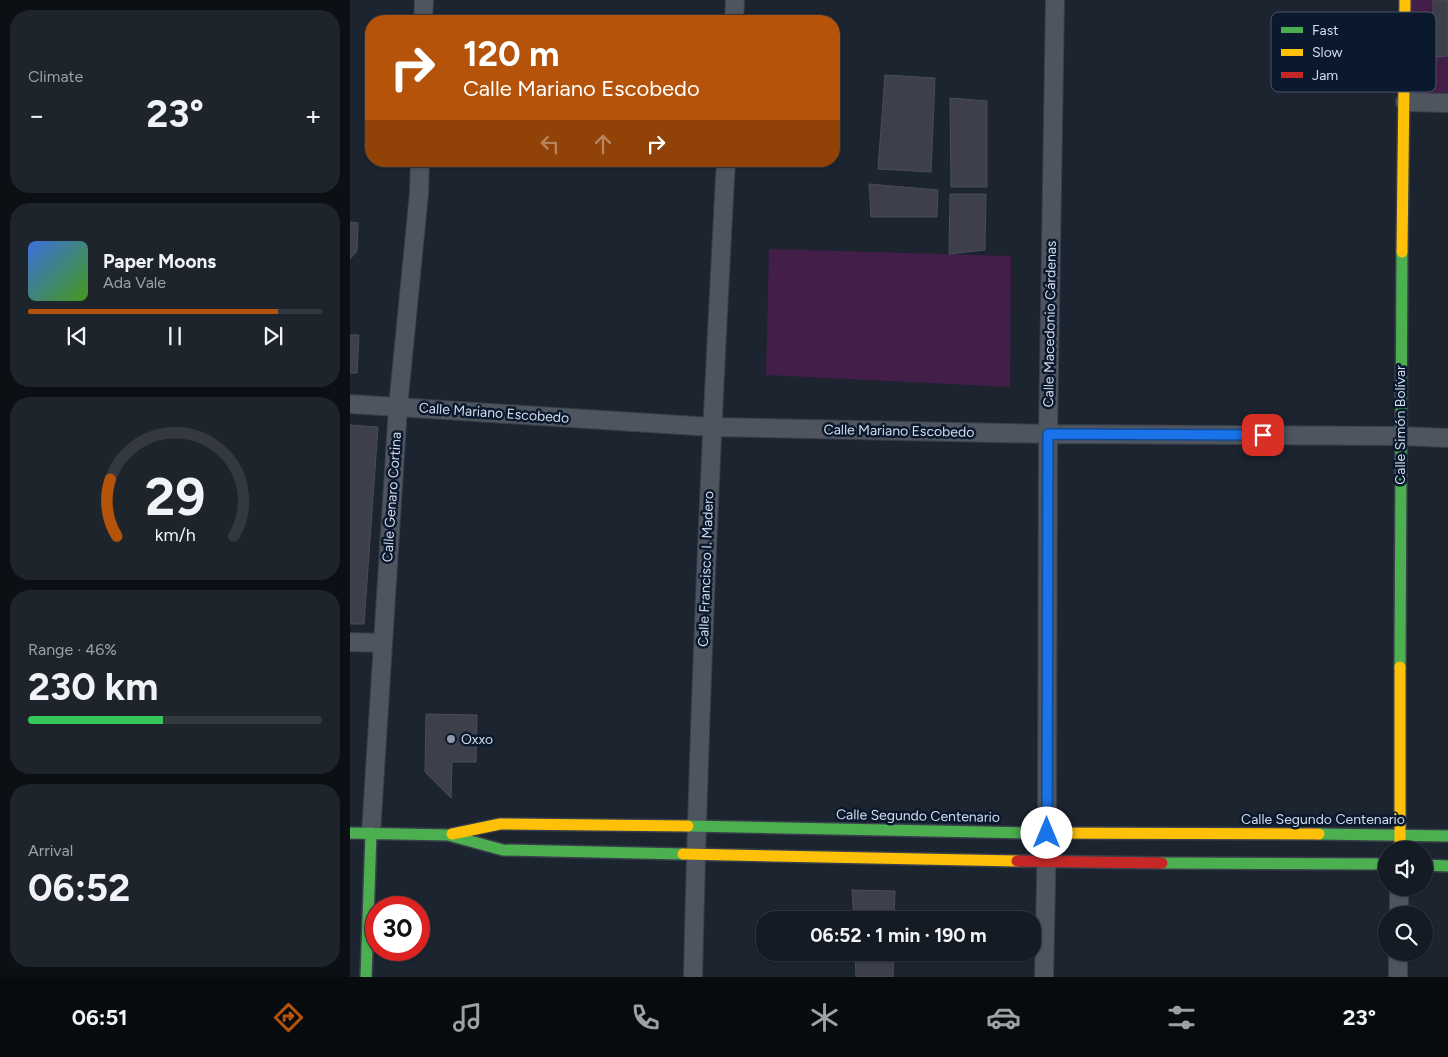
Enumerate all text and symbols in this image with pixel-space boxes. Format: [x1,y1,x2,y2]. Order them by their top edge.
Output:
legend [1271,12,1436,92]
text: Fast [1312,22,1338,39]
text: 120 m [463,33,560,75]
icon: right [380,35,445,100]
text: Slow [1312,44,1343,61]
text: Climate [28,67,83,86]
text: Jam [1312,67,1338,84]
text: Calle Mariano Escobedo [463,75,700,102]
text: 23° [146,91,204,137]
text: − [28,98,45,132]
text: + [305,98,322,132]
icon: left [536,130,564,158]
icon: ahead [589,130,617,158]
icon: right [642,130,670,158]
street label: Calle Macedonio Cárdenas [1040,240,1060,408]
text: Paper Moons [103,250,216,273]
text: Ada Vale [103,273,166,292]
icon: previous [63,322,91,350]
icon: pause [161,322,189,350]
icon: next [259,322,287,350]
street label: Calle Simón Bolívar [1392,365,1409,485]
street label: Calle Mariano Escobedo [418,399,570,427]
pin [1242,414,1284,456]
street label: Calle Mariano Escobedo [824,421,974,441]
icon: arrive [1249,421,1277,449]
street label: Calle Genaro Cortina [379,431,405,563]
text: 29 [145,466,205,528]
street label: Calle Francisco I. Madero [695,491,717,647]
text: km/h [155,524,195,545]
text: Range · 46% [28,640,117,659]
text: 230 km [28,664,158,710]
place label: Oxxo [461,731,493,748]
marker: Oxxo [445,733,457,745]
street label: Calle Segundo Centenario [836,806,1000,826]
position arrow [1020,806,1072,858]
street label: Calle Segundo Centenario [1241,811,1405,828]
text: Arrival [28,841,73,860]
map controls [1378,841,1433,961]
button: sound [1378,841,1433,896]
text: 06:52 [28,865,130,911]
speed limit sign: 30 [365,896,430,961]
button: search [1378,906,1433,961]
text: 06:52 · 1 min · 190 m [810,924,987,947]
icon: directions [271,1000,306,1035]
icon: music [450,1000,485,1035]
icon: phone [628,1000,663,1035]
icon: climate [807,1000,842,1035]
icon: car [986,1000,1021,1035]
icon: filters [1164,1000,1199,1035]
text: 06:51 [72,1004,128,1031]
text: 23° [1343,1004,1376,1031]

